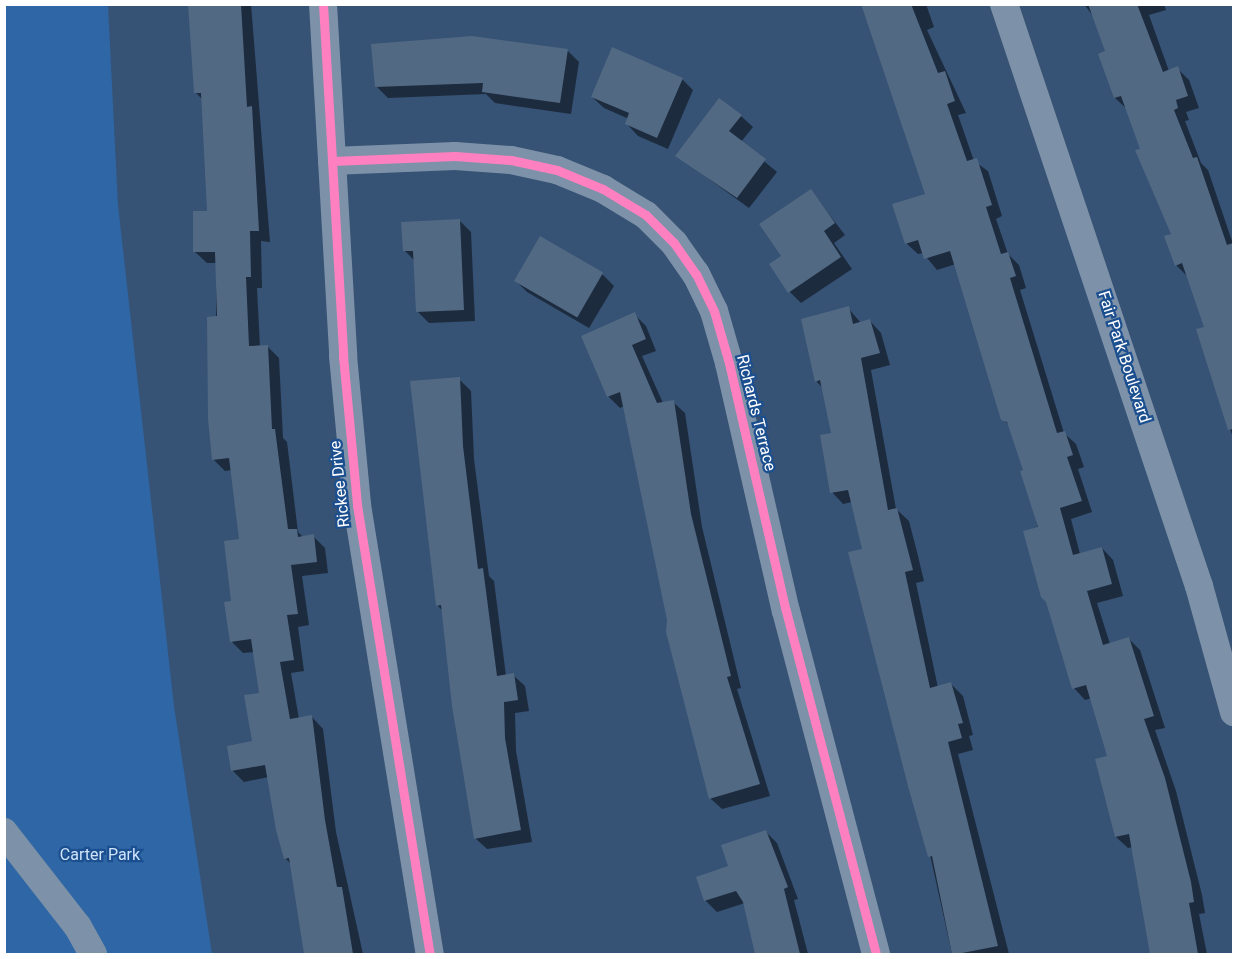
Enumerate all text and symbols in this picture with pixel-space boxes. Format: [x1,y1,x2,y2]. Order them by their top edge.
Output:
street label: Fair Park Boulevard [1094,289,1154,425]
street label: Richards Terrace [732,353,780,473]
street label: Rickee Drive [326,440,354,528]
park label: Carter Park [60,845,140,865]

